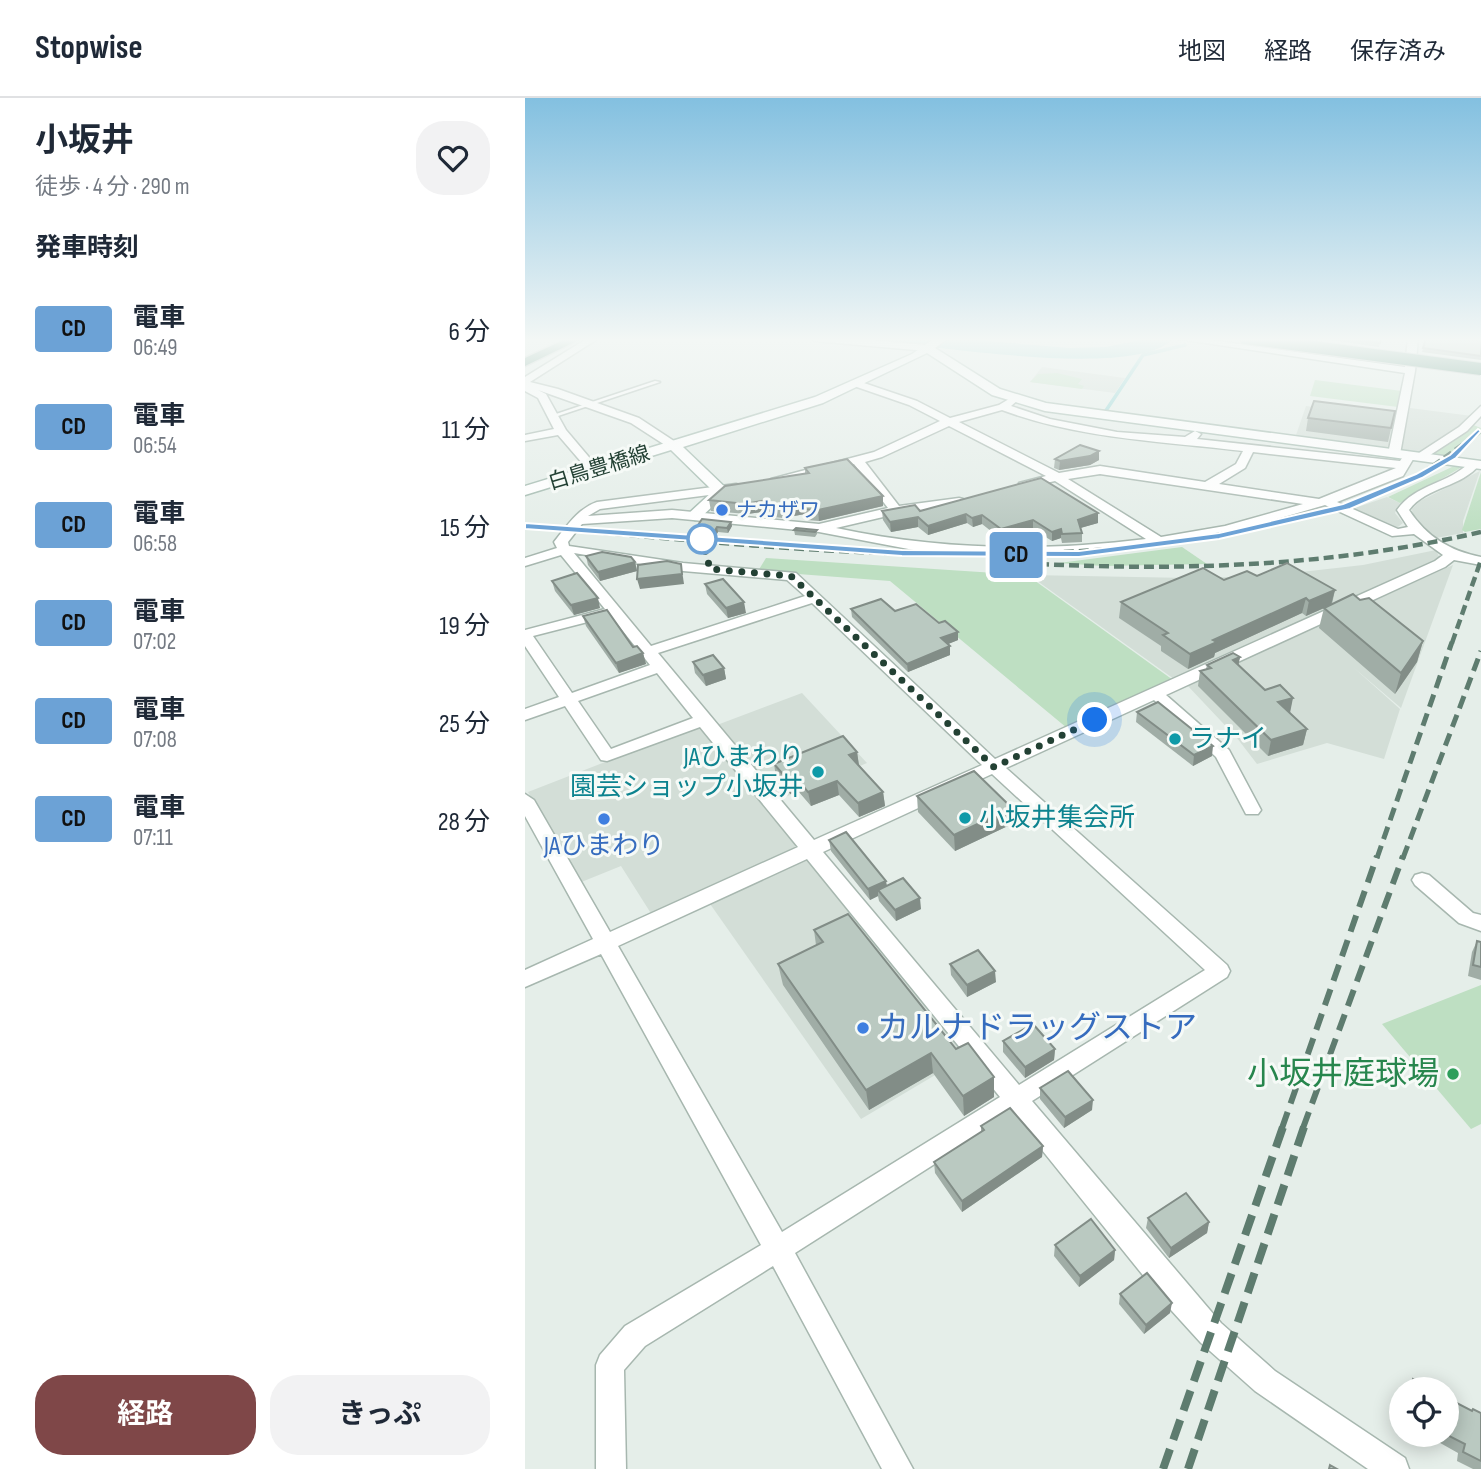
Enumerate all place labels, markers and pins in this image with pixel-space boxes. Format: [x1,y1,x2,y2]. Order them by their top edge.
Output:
place label: ナカザワ [736,498,820,523]
marker: ナカザワ [714,502,730,518]
unlabelled marker [687,524,717,554]
place label: ラナイ [1189,724,1267,755]
marker: ラナイ [1167,731,1183,747]
place label: JAひまわり 園芸ショップ小坂井 [570,742,804,803]
marker: JAひまわり 園芸ショップ小坂井 [810,764,826,780]
place label: 小坂井集会所 [979,803,1135,834]
marker: 小坂井集会所 [957,810,973,826]
marker: JAひまわり [596,811,612,827]
place label: JAひまわり [543,831,664,862]
place label: カルナドラッグストア [877,1009,1197,1048]
marker: カルナドラッグストア [855,1020,871,1036]
place label: 小坂井庭球場 [1247,1055,1439,1094]
marker: 小坂井庭球場 [1445,1066,1461,1082]

